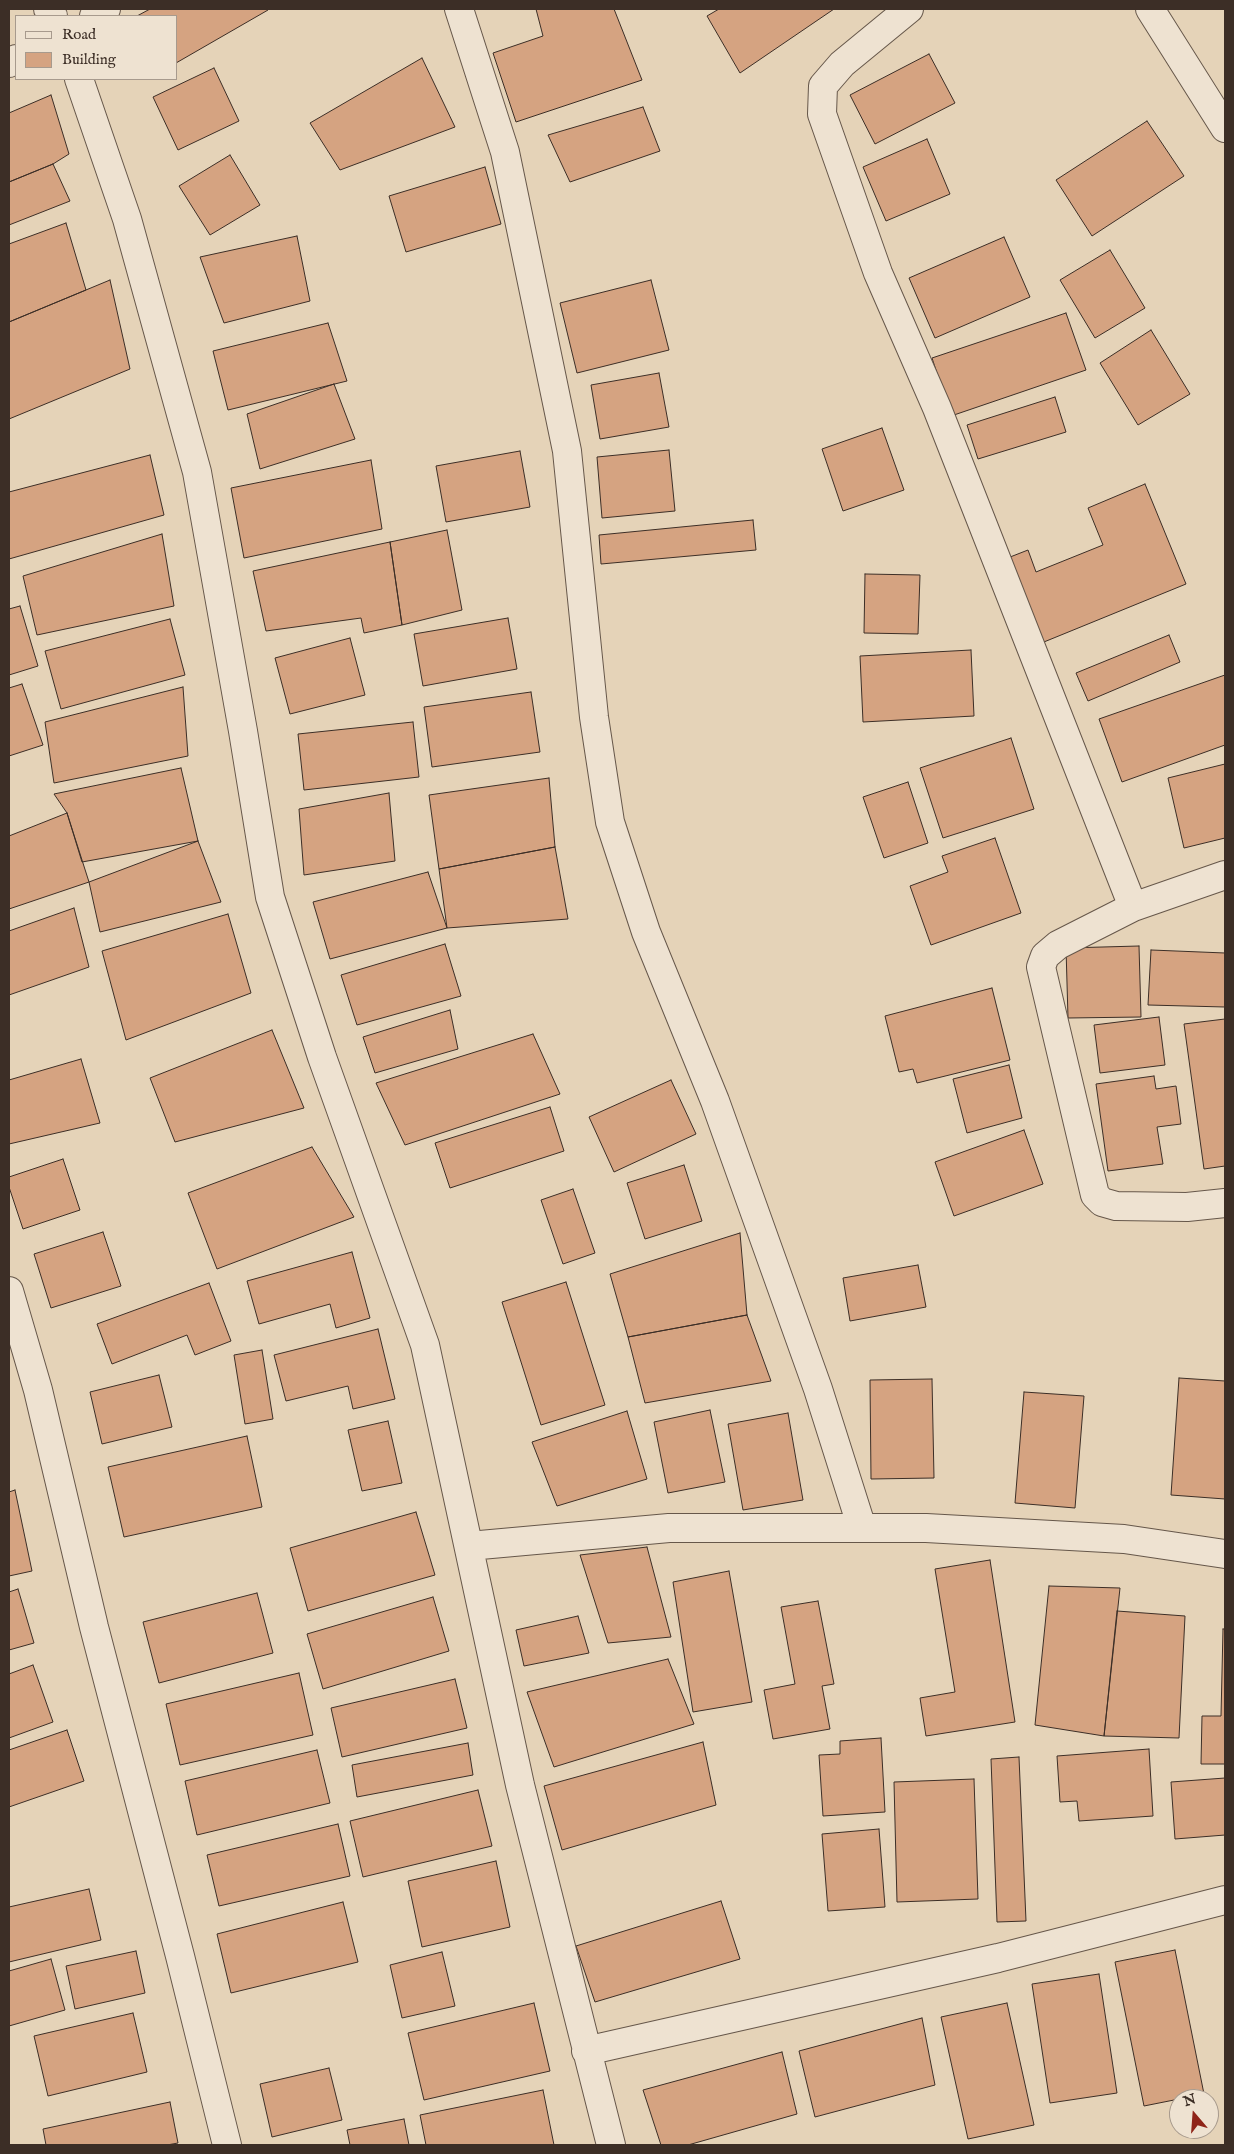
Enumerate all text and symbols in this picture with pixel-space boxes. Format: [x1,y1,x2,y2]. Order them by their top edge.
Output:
legend [15,15,178,80]
text: Road [62,25,96,44]
text: Building [62,50,116,69]
north arrow [1169,2089,1219,2139]
text: N [1181,2090,1198,2111]

